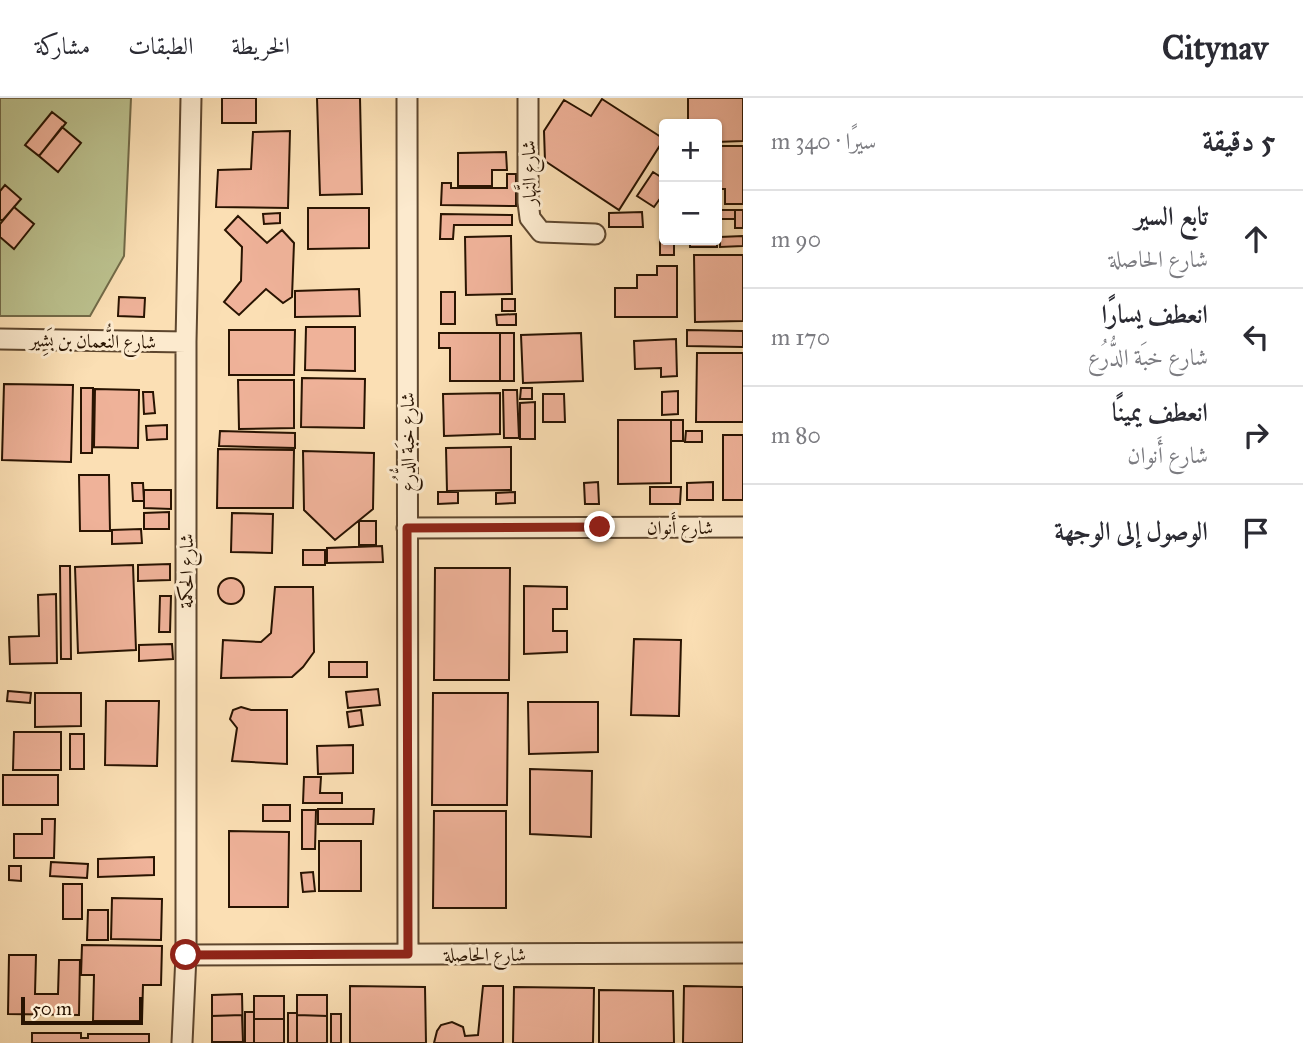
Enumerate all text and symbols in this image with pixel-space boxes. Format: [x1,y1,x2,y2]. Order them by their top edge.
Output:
text: Citynav [1162,28,1268,68]
text: مشاركة [35,31,90,61]
text: الطبقات [128,31,194,61]
text: الخريطة [232,31,290,61]
map controls [659,119,722,245]
button: + [659,119,722,182]
text: 5 دقيقة [1202,123,1275,159]
text: سيرًا · 340 m [771,127,876,155]
street label: شارع النَّهار [512,140,545,208]
button: − [659,182,722,245]
text: تابع السير [1135,200,1208,232]
icon: ahead [1237,220,1275,258]
text: 90 m [771,225,821,253]
text: شارع الحاصلة [1109,245,1208,273]
text: انعطف يسارًا [1101,298,1208,330]
icon: left [1237,318,1275,356]
street label: شارع النُّعمان بن بَشِير [27,322,157,359]
text: 170 m [771,323,830,351]
text: شارع خبَة الدُّرُع [1088,343,1208,371]
street label: شارع خبَة الدُّرُع [389,392,423,492]
text: انعطف يمينًا [1112,396,1208,428]
icon: right [1237,416,1275,454]
text: 80 m [771,421,821,449]
text: شارع أَنوان [1127,441,1208,469]
route end [584,511,615,542]
street label: شارع أَنوان [647,511,713,543]
icon: arrive [1237,514,1275,552]
text: الوصول إلى الوجهة [1054,515,1208,547]
street label: شارع الحكمة [175,533,202,609]
route start [170,939,201,970]
street label: شارع الحاصلة [443,943,526,970]
scale bar [21,994,144,1026]
text: 50 m [32,997,72,1020]

